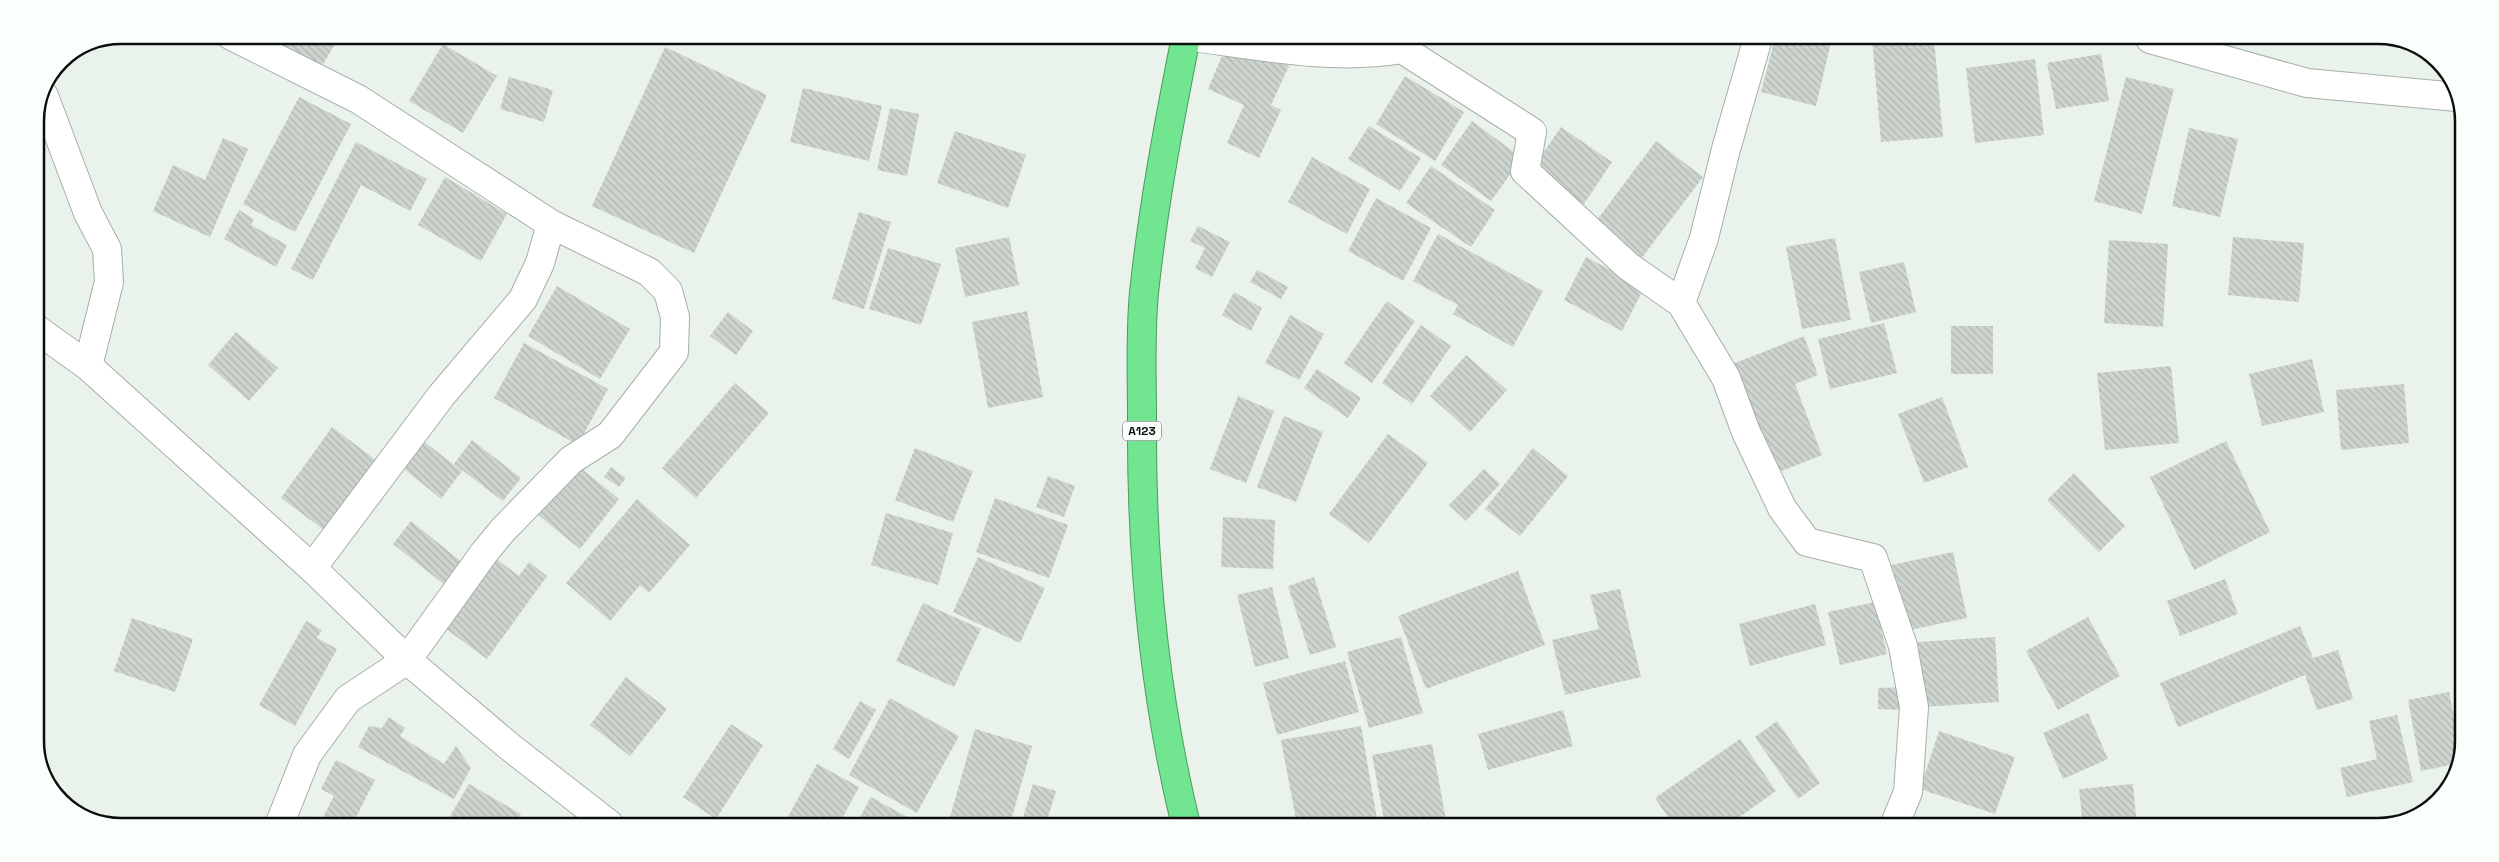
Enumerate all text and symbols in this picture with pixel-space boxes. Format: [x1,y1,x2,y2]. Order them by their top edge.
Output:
road number: A123 [1123,422,1161,441]

